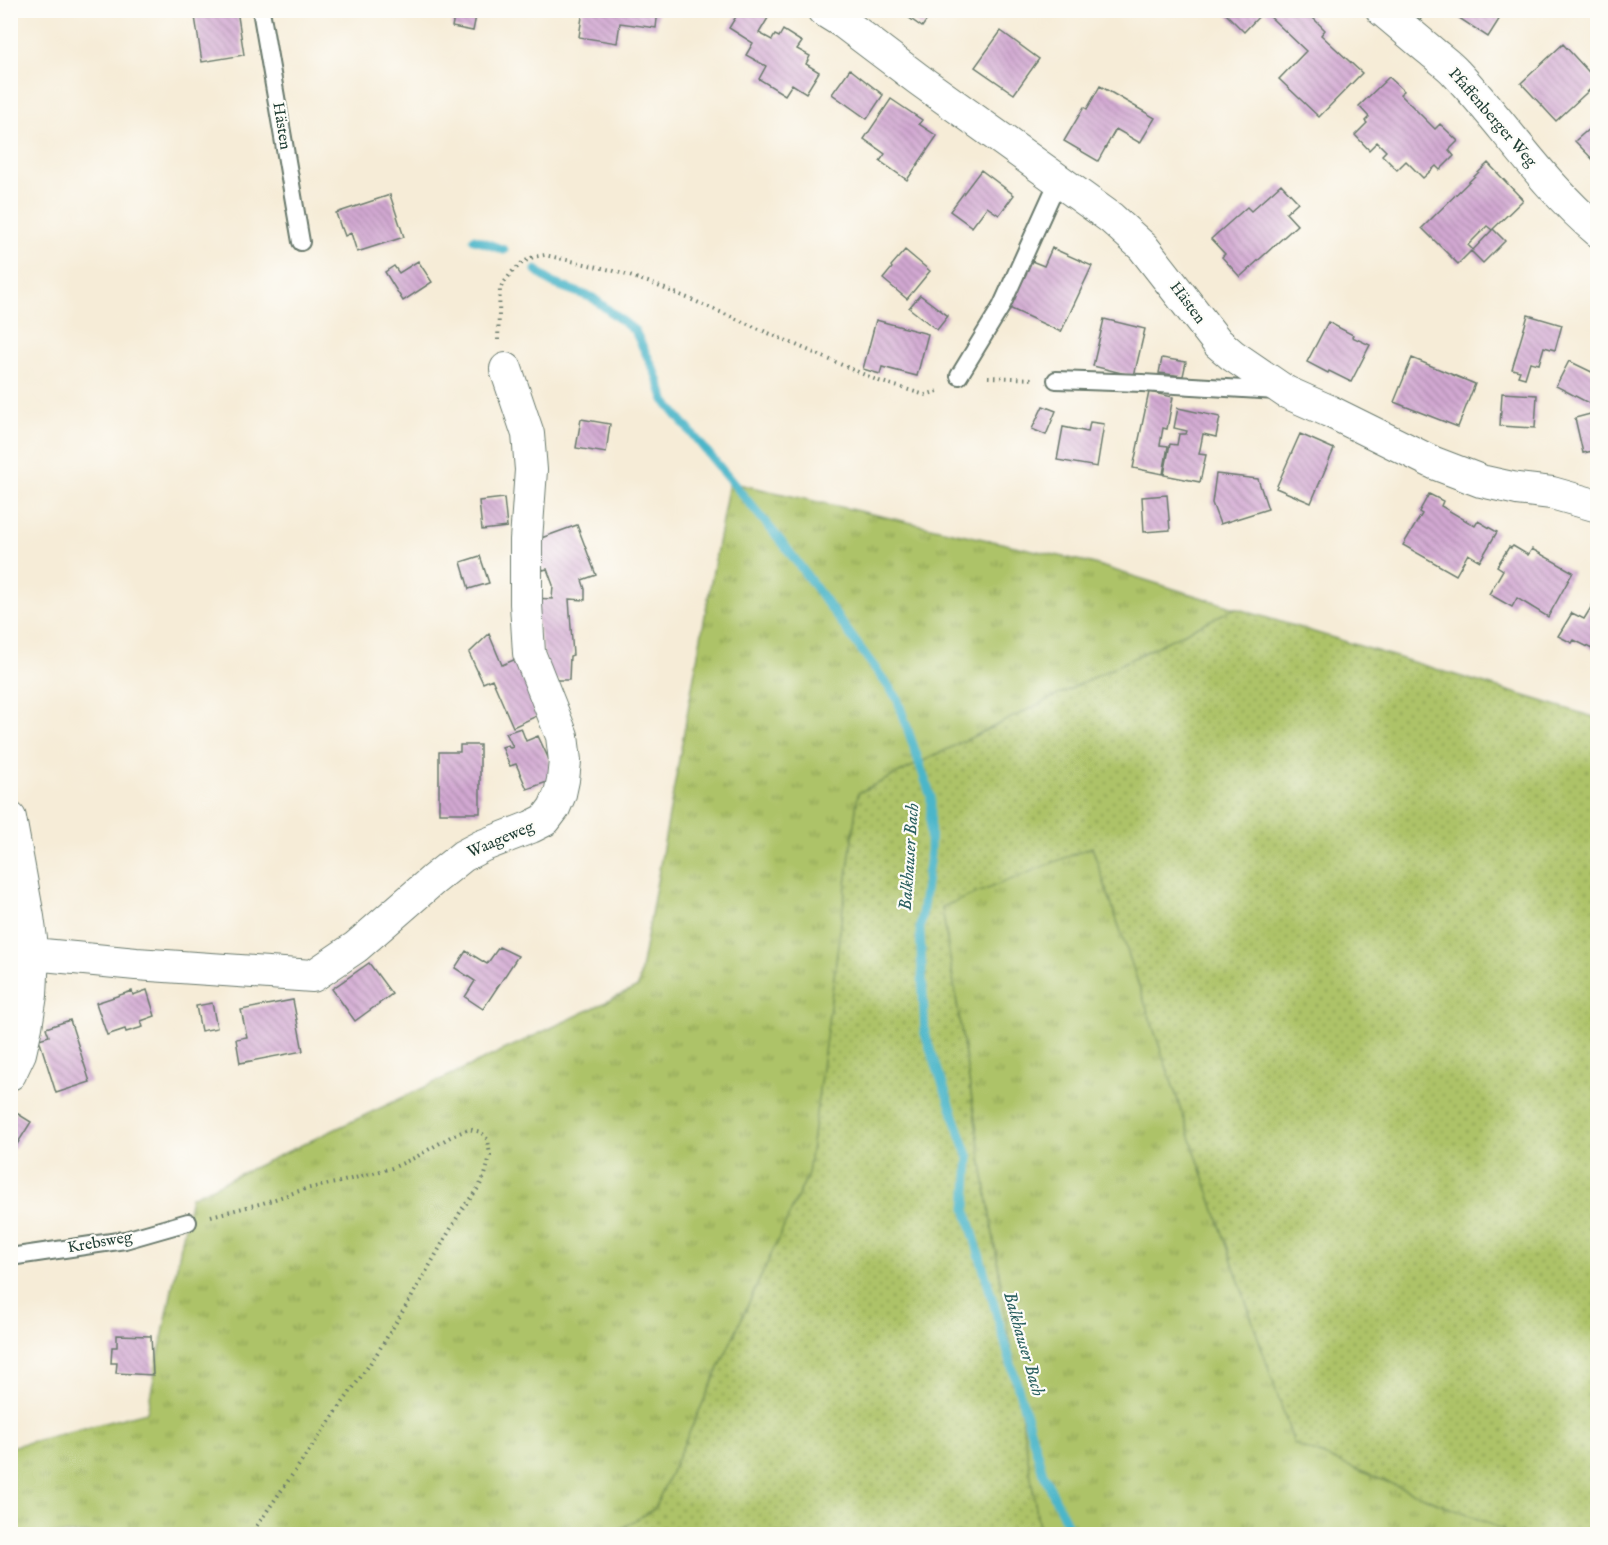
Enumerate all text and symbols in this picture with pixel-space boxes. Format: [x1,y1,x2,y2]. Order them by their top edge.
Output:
street label: Pfaffenberger Weg [1443,64,1541,172]
street label: Hästen [267,101,295,152]
street label: Hästen [1165,278,1210,328]
water label: Balkhauser Bach [895,802,925,912]
street label: Waageweg [465,817,538,863]
street label: Krebsweg [66,1227,134,1259]
water label: Balkhauser Bach [997,1289,1049,1399]

